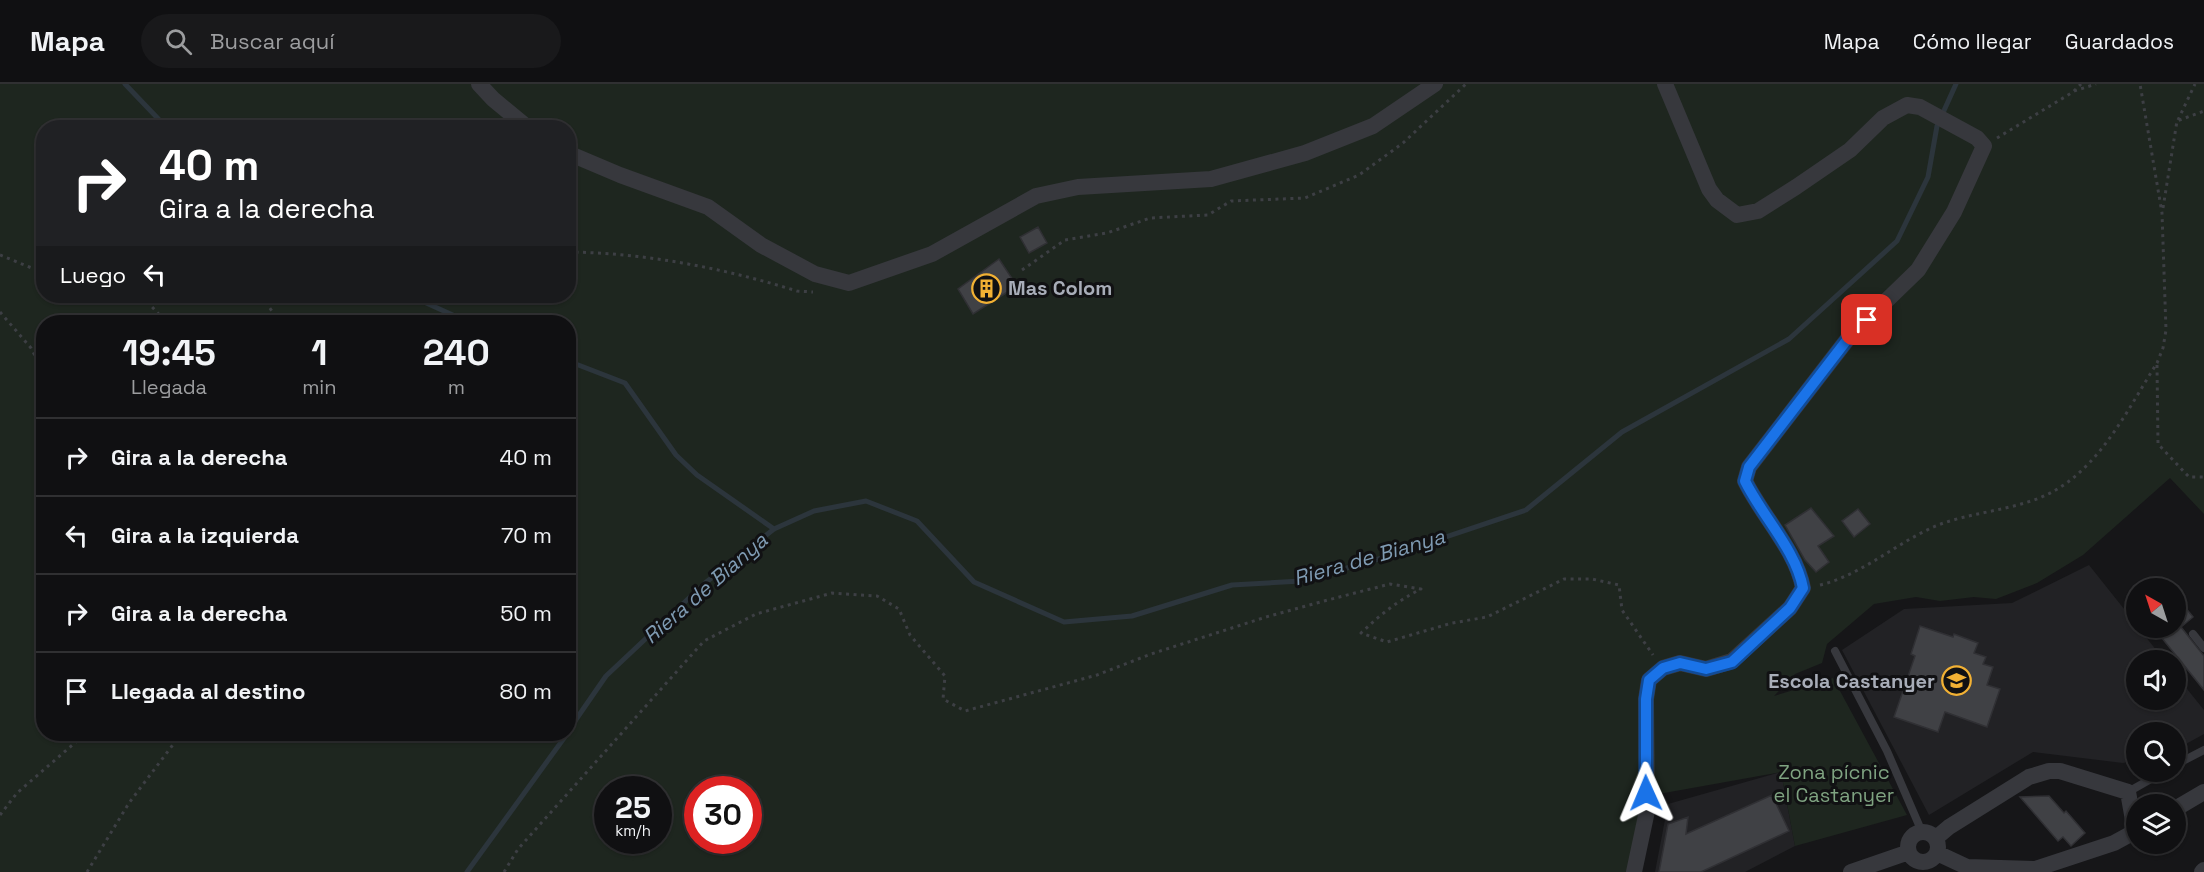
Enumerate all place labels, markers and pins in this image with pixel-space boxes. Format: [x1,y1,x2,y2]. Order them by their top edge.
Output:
building icon: Mas Colom [971,272,1003,304]
place label: Mas Colom [1008,275,1112,301]
pin [1841,294,1892,345]
school or university icon: Escola Castanyer [1940,665,1972,697]
place label: Escola Castanyer [1768,668,1935,694]

